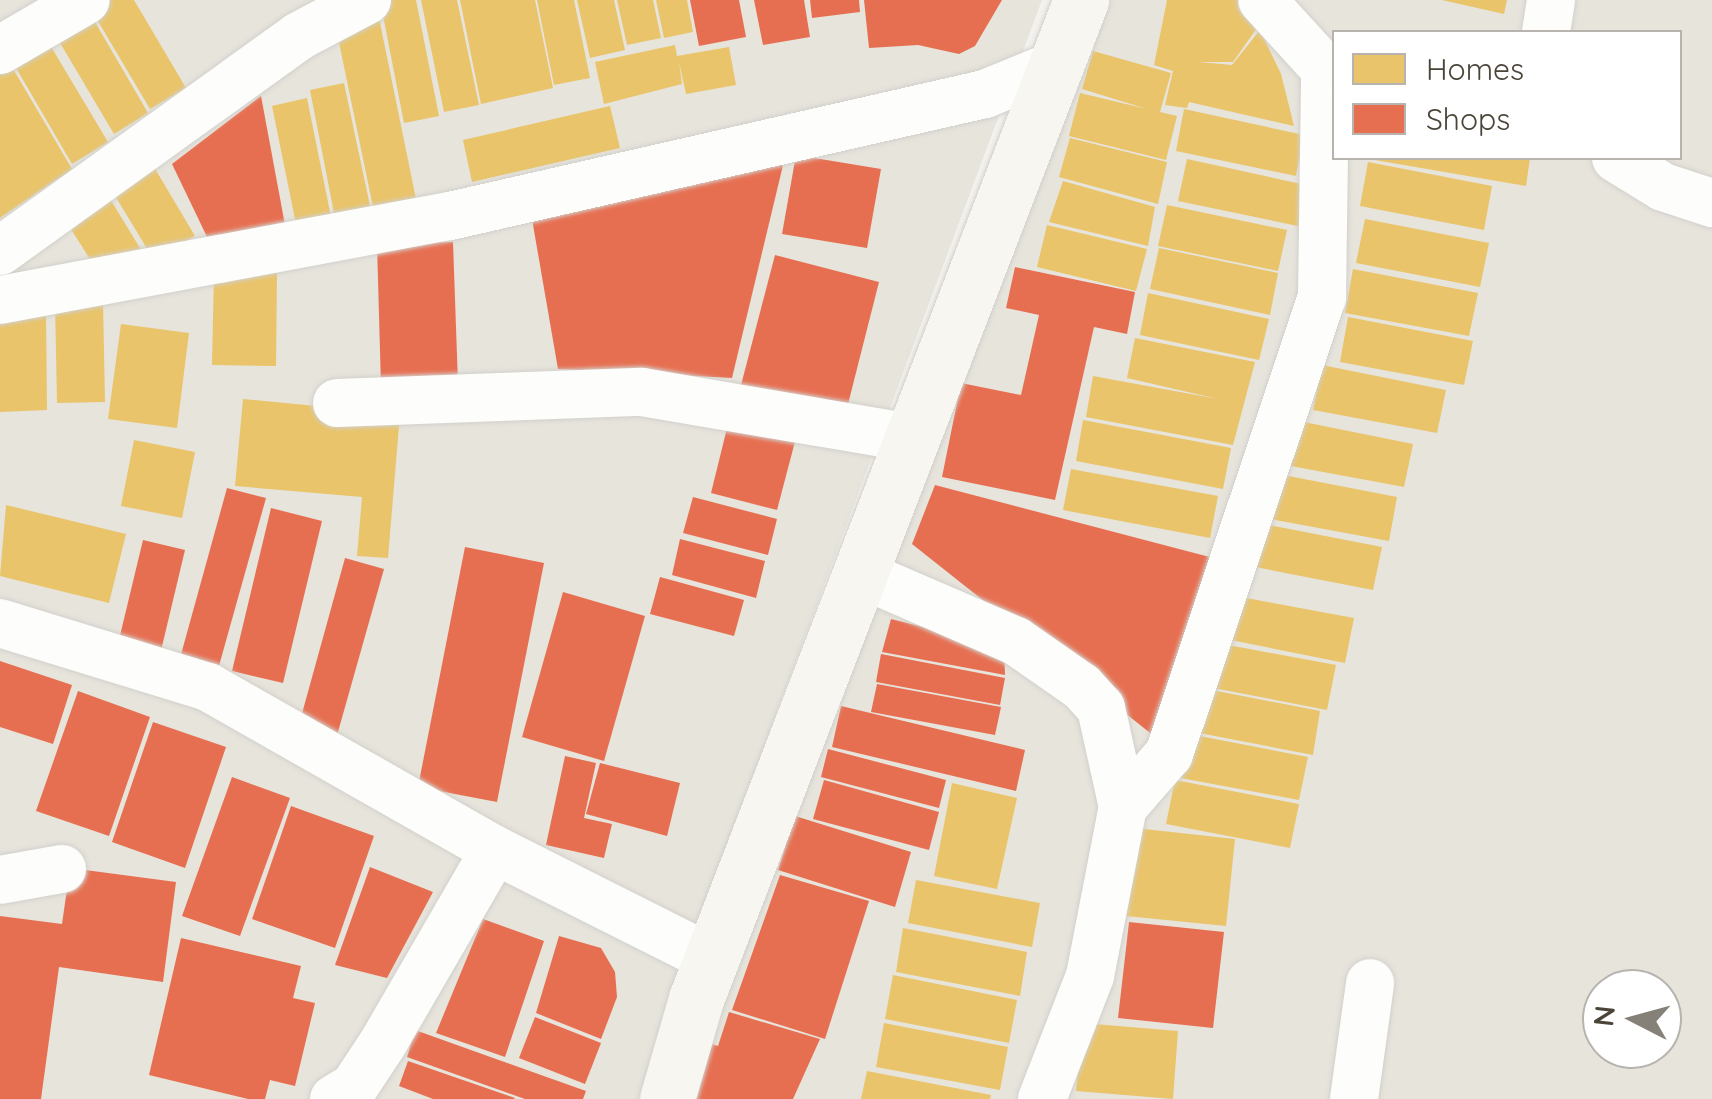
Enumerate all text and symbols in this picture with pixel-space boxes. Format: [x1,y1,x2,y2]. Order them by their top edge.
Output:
legend [1332,30,1682,160]
text: Homes [1426,50,1524,88]
text: Shops [1426,100,1510,138]
north arrow [1582,969,1682,1069]
text: N [1585,1004,1622,1028]

